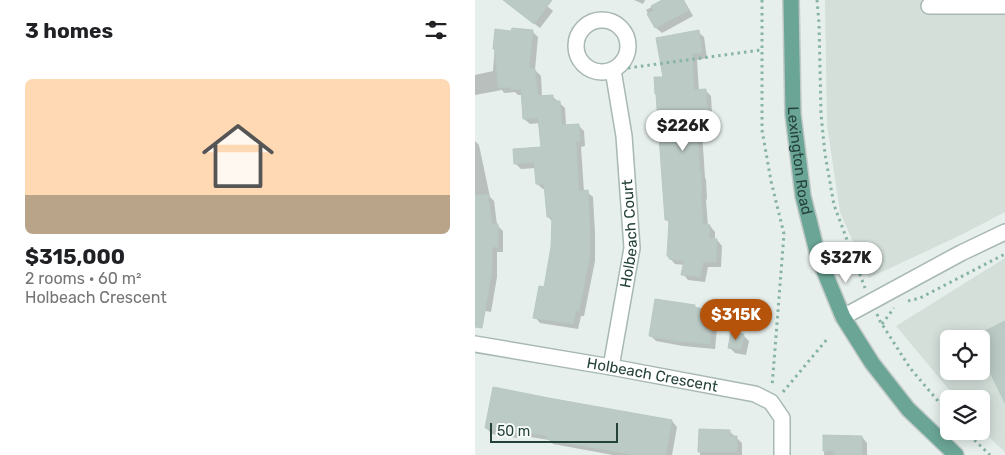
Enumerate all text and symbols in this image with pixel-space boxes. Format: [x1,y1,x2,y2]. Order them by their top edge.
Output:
icon: filters [422,16,450,44]
text: 3 homes [25,18,113,43]
street label: Lexington Road [784,106,816,217]
pin: $226K [648,110,718,152]
icon: home [193,111,283,201]
text: $226K [657,116,709,135]
street label: Holbeach Court [616,179,641,289]
pin: $327K [811,242,881,284]
text: $315,000 [25,244,125,269]
text: $327K [820,248,872,267]
text: 2 rooms · 60 m² [25,269,142,288]
text: Holbeach Crescent [25,288,167,307]
pin: $315K [701,298,771,341]
text: $315K [711,305,761,324]
map controls [940,330,990,440]
button: locate [940,330,990,380]
street label: Holbeach Crescent [585,354,719,396]
button: layers [940,390,990,440]
scale bar [490,420,617,443]
text: 50 m [497,423,530,440]

